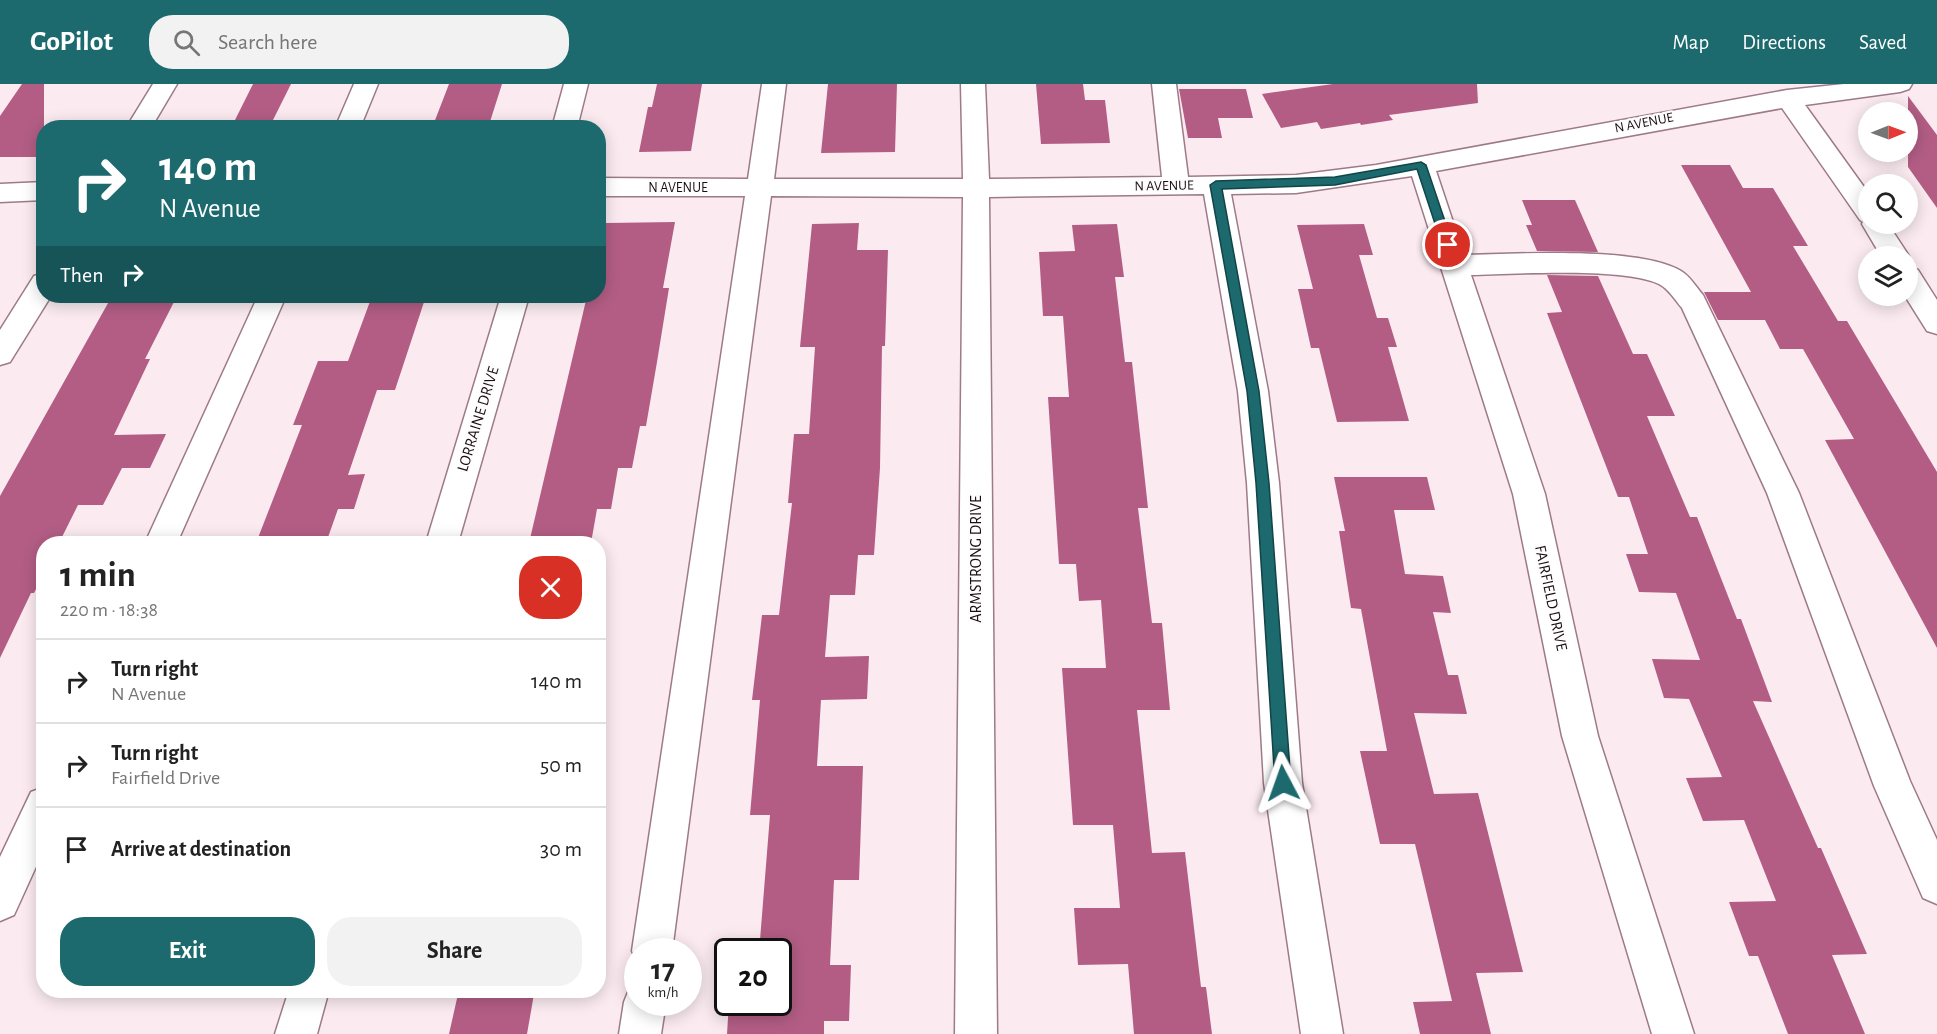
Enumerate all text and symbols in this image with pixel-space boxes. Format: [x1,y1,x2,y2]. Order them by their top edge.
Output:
search box [149,15,569,69]
icon: search [170,26,203,59]
text: GoPilot [30,28,113,56]
text: Search here [218,31,318,53]
text: Map [1673,32,1709,53]
text: Directions [1742,32,1826,53]
text: Saved [1859,32,1907,53]
north arrow [1858,102,1918,162]
map controls [1858,102,1918,306]
street label: N AVENUE [1614,110,1675,136]
icon: right [60,144,138,222]
text: 140 m [159,146,257,188]
button: search [1858,174,1918,234]
street label: N AVENUE [1134,178,1194,194]
street label: N AVENUE [648,181,708,195]
text: N Avenue [159,195,261,222]
pin [1422,219,1473,270]
icon: arrive [1431,228,1464,261]
button: layers [1858,246,1918,306]
icon: right [116,258,149,291]
text: Then [60,264,104,286]
street label: LORRAINE DRIVE [454,364,502,473]
street label: ARMSTRONG DRIVE [968,495,984,623]
street label: FAIRFIELD DRIVE [1532,544,1570,653]
button: close [519,556,582,619]
text: 1 min [60,557,136,593]
text: 220 m · 18:38 [60,600,158,620]
text: Turn right [111,658,198,680]
icon: right [60,665,93,698]
text: 140 m [531,670,582,692]
text: N Avenue [111,684,186,704]
text: Turn right [111,742,198,764]
icon: right [60,749,93,782]
position arrow [1251,751,1315,815]
text: 50 m [540,754,582,776]
text: Fairfield Drive [111,768,220,788]
icon: arrive [60,833,93,866]
text: Arrive at destination [111,838,291,860]
text: 30 m [540,838,582,860]
button: Exit [60,917,315,986]
button: Share [327,917,582,986]
speed limit sign: 20 [714,938,792,1016]
text: 17 [651,955,675,985]
text: km/h [648,985,678,1000]

